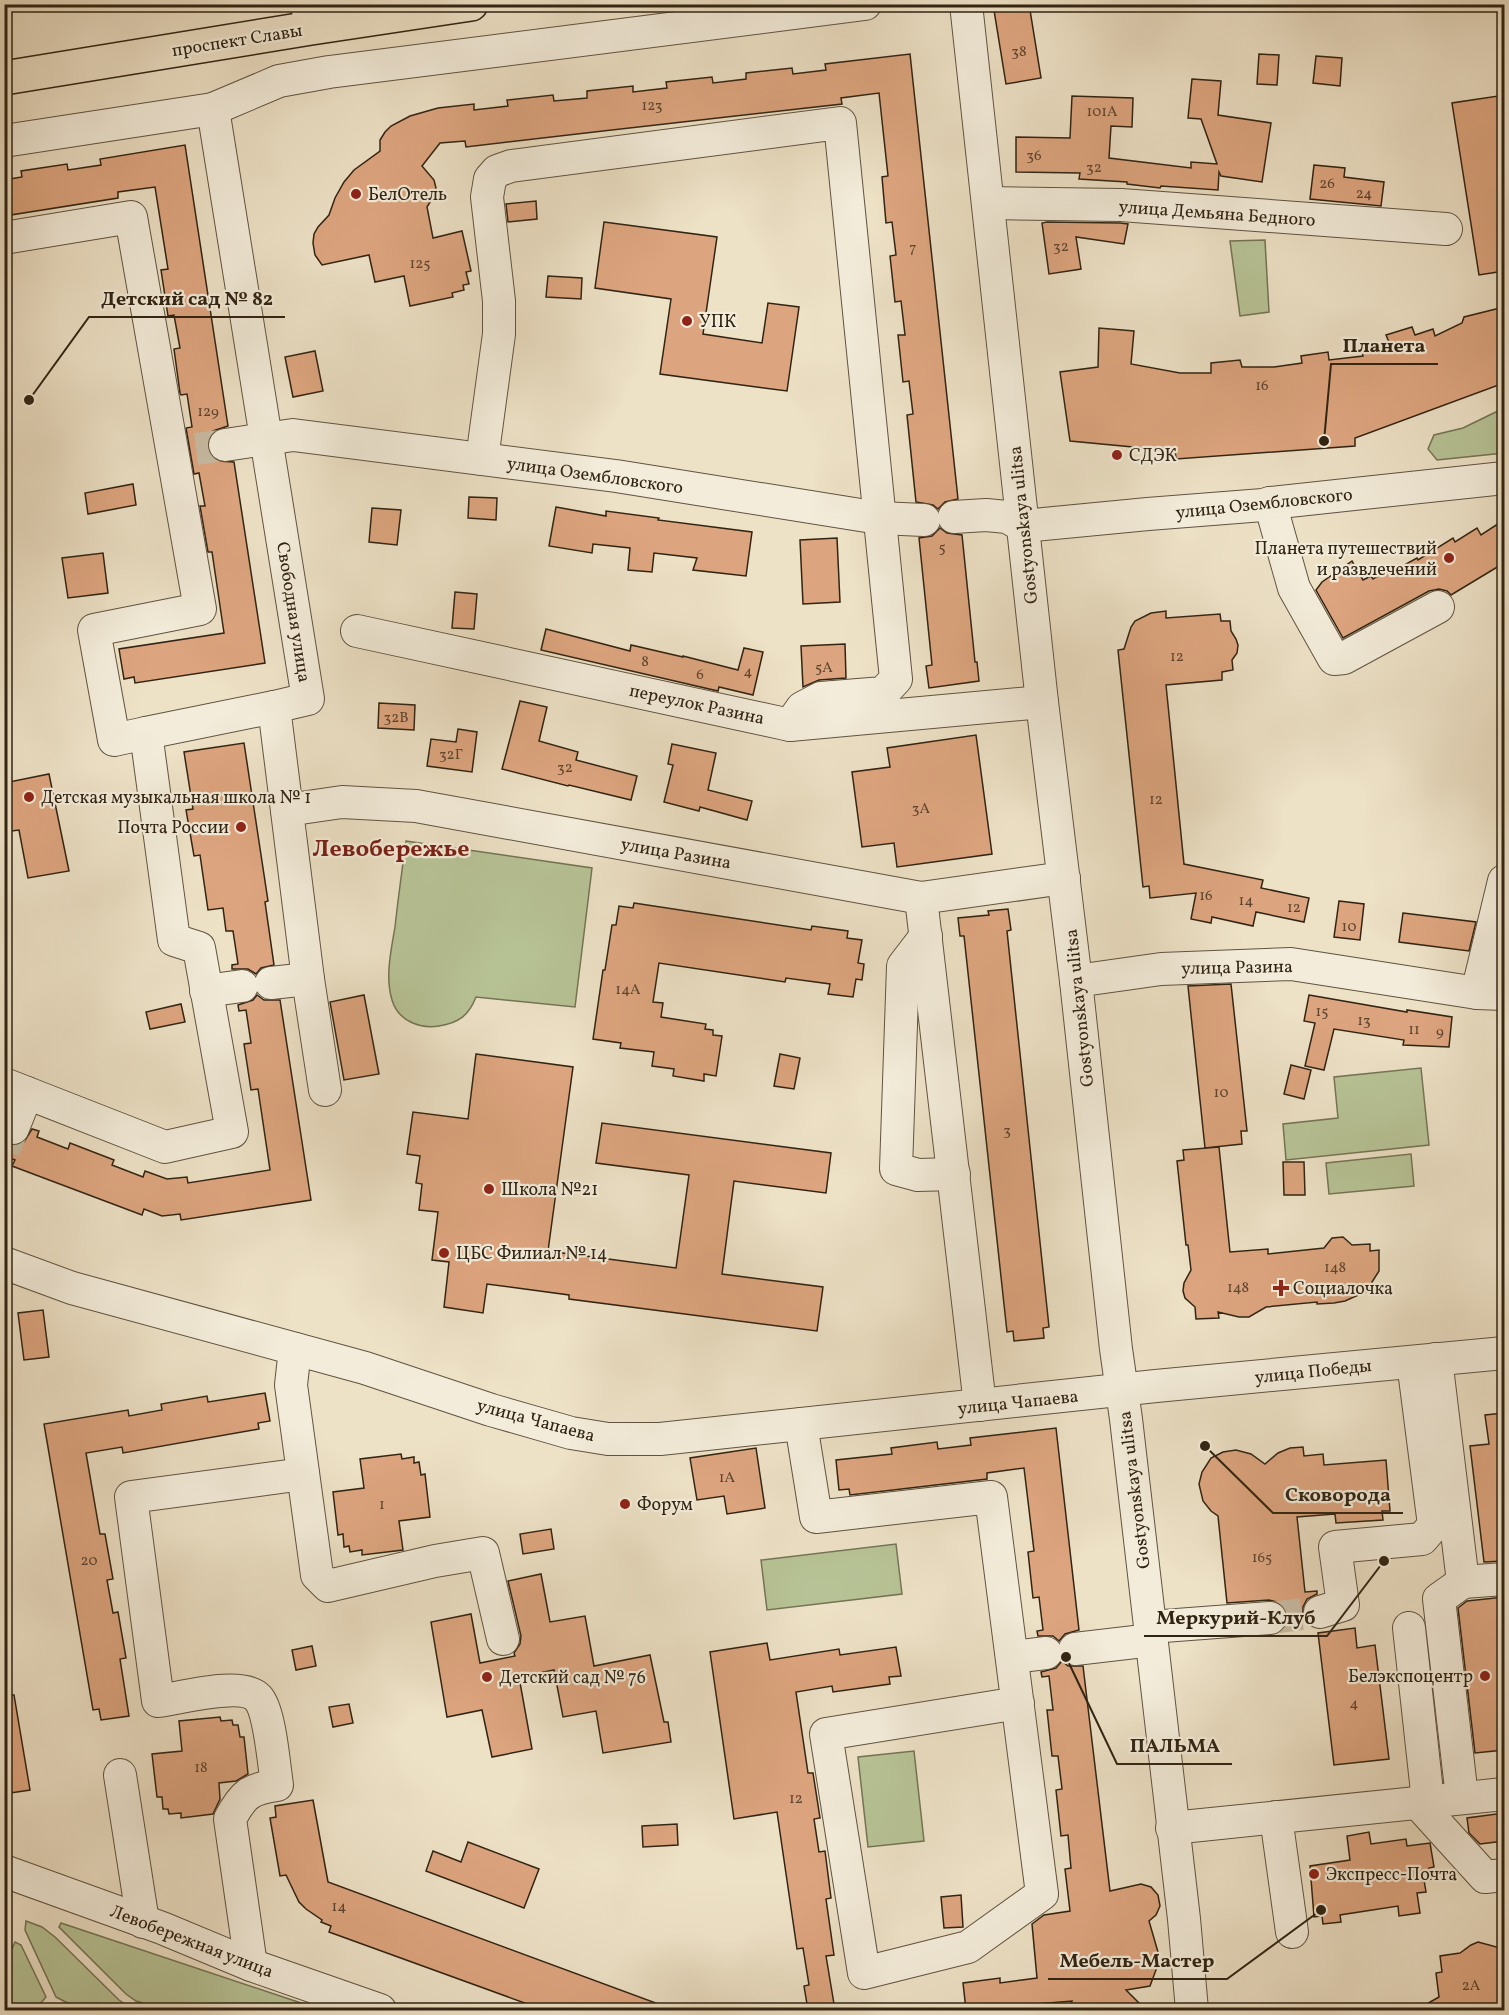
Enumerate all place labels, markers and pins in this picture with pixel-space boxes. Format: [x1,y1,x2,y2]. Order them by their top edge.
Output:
place label: БелОтель [368,183,447,208]
marker: БелОтель [349,187,363,201]
callout: Детский сад № 82 [89,279,285,317]
place label: УПК [699,310,736,335]
marker: УПК [680,314,694,328]
callout: Планета [1331,326,1438,364]
place label: СДЭК [1129,444,1177,469]
marker: СДЭК [1110,448,1124,462]
place label: Планета путешествий и развлечений [1254,537,1437,583]
marker: Планета путешествий и развлечений [1442,551,1456,565]
place label: Детская музыкальная школа № 1 [41,786,311,811]
marker: Детская музыкальная школа № 1 [22,790,36,804]
place label: Почта России [117,816,229,841]
marker: Почта России [234,820,248,834]
place label: Школа №21 [501,1178,598,1203]
marker: Школа №21 [482,1182,496,1196]
place label: ЦБС Филиал № 14 [456,1242,608,1267]
marker: ЦБС Филиал № 14 [437,1246,451,1260]
place label: Социалочка [1293,1277,1393,1302]
marker: Социалочка [1274,1281,1288,1295]
callout: Сковорода [1273,1475,1403,1513]
place label: Форум [637,1493,693,1518]
marker: Форум [618,1497,632,1511]
callout: Меркурий-Клуб [1144,1598,1327,1636]
place label: Белэкспоцентр [1348,1665,1473,1690]
place label: Детский сад № 76 [499,1666,646,1691]
marker: Белэкспоцентр [1478,1669,1492,1683]
marker: Детский сад № 76 [480,1670,494,1684]
callout: ПАЛЬМА [1117,1726,1232,1764]
place label: Экспресс-Почта [1326,1863,1457,1888]
marker: Экспресс-Почта [1307,1867,1321,1881]
callout: Мебель-Мастер [1048,1941,1227,1979]

